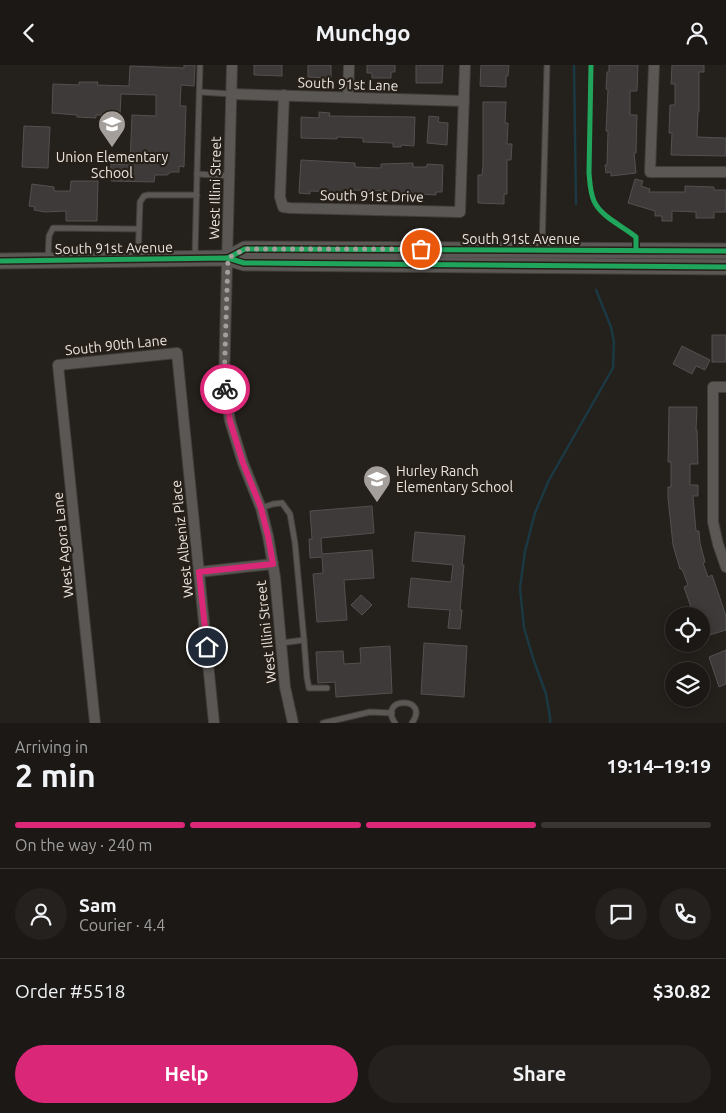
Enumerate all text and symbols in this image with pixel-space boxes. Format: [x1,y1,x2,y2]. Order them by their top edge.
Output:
icon: back [15,19,43,47]
icon: person [683,19,711,47]
text: Munchgo [315,20,411,45]
street label: South 91st Lane [297,74,399,94]
school or university icon: Union Elementary School [97,109,127,148]
street label: West Illini Street [206,136,224,240]
place label: Union Elementary School [56,149,168,181]
street label: South 91st Drive [320,187,424,205]
pin [400,228,442,270]
street label: South 91st Avenue [462,231,580,247]
icon: bag [407,235,435,263]
street label: South 91st Avenue [55,239,173,257]
street label: South 90th Lane [64,332,168,358]
courier [200,364,250,414]
icon: bike [211,375,239,403]
place label: Hurley Ranch Elementary School [396,463,514,495]
school or university icon: Hurley Ranch Elementary School [362,464,392,503]
street label: West Albeniz Place [168,479,196,599]
street label: West Agora Lane [49,491,77,599]
street label: West Illini Street [253,579,279,684]
map controls [665,607,710,707]
button: locate [665,607,710,652]
pin [186,626,228,668]
icon: home [193,633,221,661]
button: layers [665,662,710,707]
text: Arriving in [15,738,88,756]
text: 19:14–19:19 [606,755,711,777]
text: 2 min [15,757,96,793]
text: On the way · 240 m [15,836,152,854]
button: person [15,888,67,940]
button: chat [595,888,647,940]
button: phone [659,888,711,940]
text: Sam [79,894,117,916]
text: Courier · 4.4 [79,916,165,934]
text: Order #5518 [15,980,125,1002]
text: $30.82 [653,980,711,1002]
button: Help [15,1045,358,1103]
button: Share [368,1045,711,1103]

